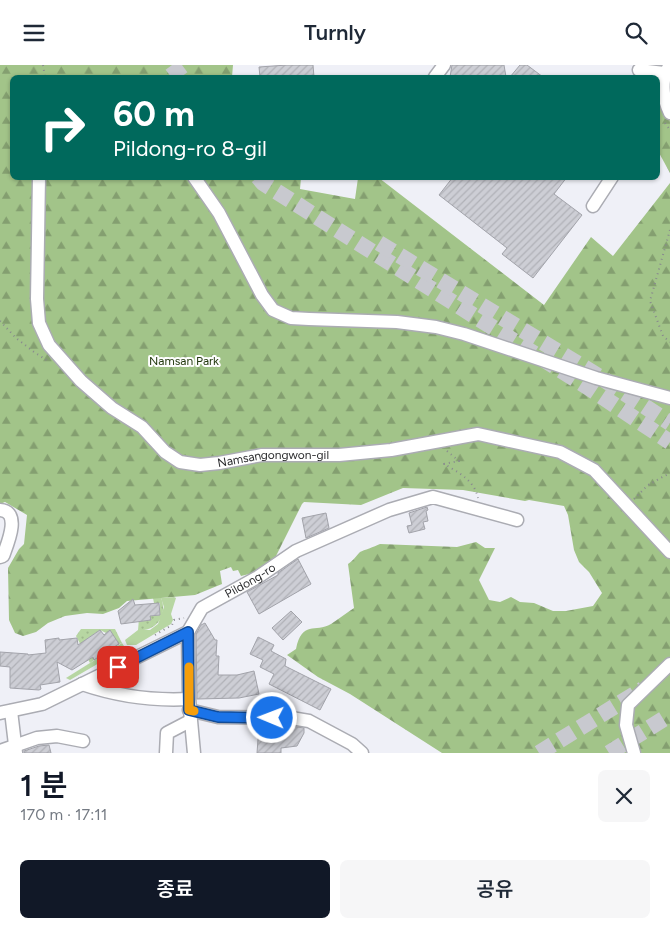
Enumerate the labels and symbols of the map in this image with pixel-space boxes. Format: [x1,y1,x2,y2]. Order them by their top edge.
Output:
park label: Namsan Park [149,354,219,368]
street label: Namsangongwon-gil [216,448,329,470]
street label: Pildong-ro [223,560,278,601]
pin [97,646,139,688]
position arrow [245,691,297,743]

